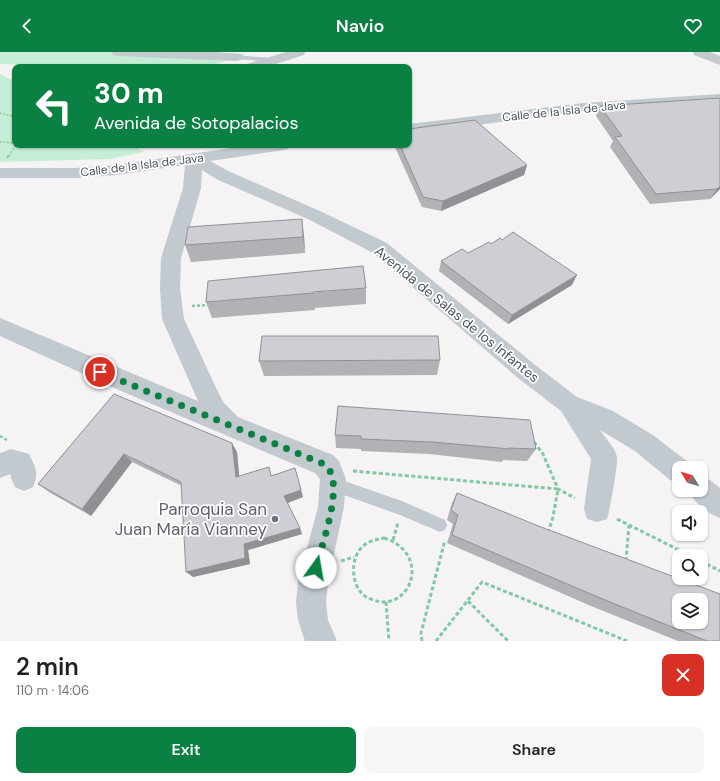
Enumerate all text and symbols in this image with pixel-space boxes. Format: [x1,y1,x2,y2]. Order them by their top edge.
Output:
text: Navio [336,14,384,38]
icon: back [16,15,38,37]
icon: heart [682,15,704,37]
text: 30 m [94,75,164,112]
icon: left [28,80,80,132]
street label: Calle de la Isla de Java [501,97,627,125]
text: Avenida de Sotopalacios [94,111,299,135]
street label: Calle de la Isla de Java [79,150,205,180]
street label: Avenida de Salas de los Infantes [371,242,543,386]
pin [83,355,117,389]
icon: arrive [89,361,111,383]
north arrow [672,461,708,497]
map controls [672,461,708,629]
place label: Parroquia San Juan María Vianney [115,498,268,540]
button: sound [672,505,708,541]
marker: Parroquia San Juan María Vianney [270,514,280,524]
position arrow [295,547,337,589]
button: search [672,549,708,585]
button: layers [672,593,708,629]
text: 2 min [16,651,79,682]
button: close [662,654,704,696]
text: 110 m · 14:06 [16,682,89,699]
button: Exit [16,727,356,773]
button: Share [364,727,704,773]

